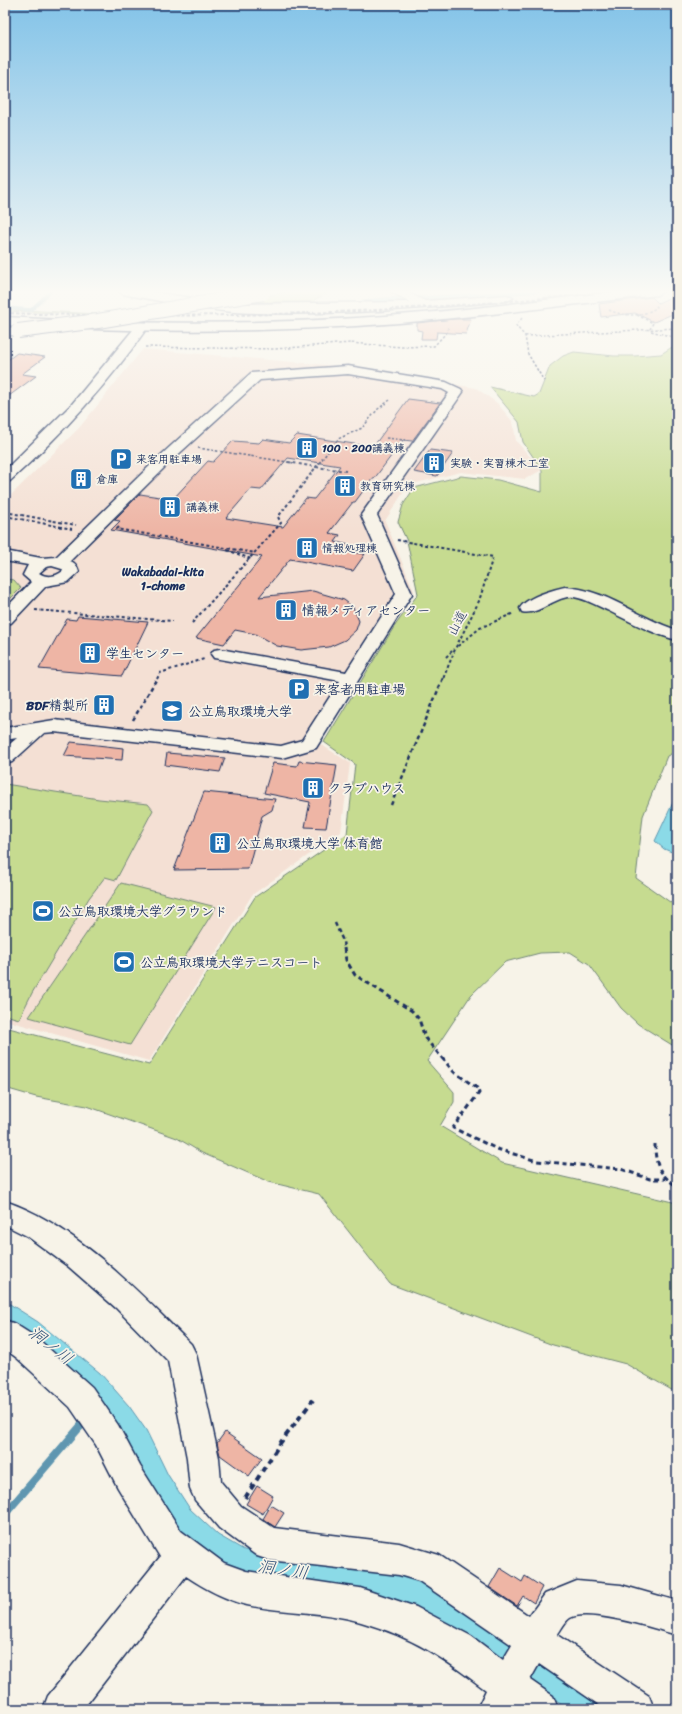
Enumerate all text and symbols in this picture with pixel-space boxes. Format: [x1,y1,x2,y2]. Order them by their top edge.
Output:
building icon: 100・200講義棟 [294,435,320,461]
place label: 100・200講義棟 [322,439,406,458]
parking icon: 来客用駐車場 [108,446,134,472]
place label: 来客用駐車場 [136,450,202,469]
building icon: 実験・実習棟木工室 [421,450,447,476]
place label: 実験・実習棟木工室 [450,454,549,473]
building icon: 倉庫 [68,466,94,492]
place label: 倉庫 [96,470,118,489]
building icon: 教育研究棟 [332,473,358,499]
place label: 教育研究棟 [360,477,416,496]
building icon: 講義棟 [157,494,183,520]
place label: 講義棟 [186,498,220,517]
building icon: 情報処理棟 [294,535,320,561]
place label: 情報処理棟 [322,539,378,558]
district label: Wakabadai-kita 1-chome [122,561,204,597]
building icon: 情報メディアセンター [273,597,299,623]
place label: 情報メディアセンター [302,599,430,622]
street label: 山道 [441,606,473,640]
building icon: 学生センター [77,640,103,666]
place label: 学生センター [106,642,184,665]
parking icon: 来客者用駐車場 [286,676,312,702]
place label: 来客者用駐車場 [314,678,405,701]
building icon: BDF精製所 [91,692,117,718]
place label: BDF精製所 [26,694,88,717]
school or university icon: 公立鳥取環境大学 [159,698,185,724]
place label: 公立鳥取環境大学 [188,700,292,723]
building icon: クラブハウス [300,775,326,801]
place label: クラブハウス [328,777,405,800]
building icon: 公立鳥取環境大学 体育館 [207,830,233,856]
place label: 公立鳥取環境大学 体育館 [236,832,382,855]
sports icon: 公立鳥取環境大学グラウンド [30,898,56,924]
place label: 公立鳥取環境大学グラウンド [58,900,227,923]
sports icon: 公立鳥取環境大学テニスコート [111,949,137,975]
place label: 公立鳥取環境大学テニスコート [140,951,322,974]
water label: 洞ノ川 [22,1317,80,1373]
water label: 洞ノ川 [255,1550,311,1588]

